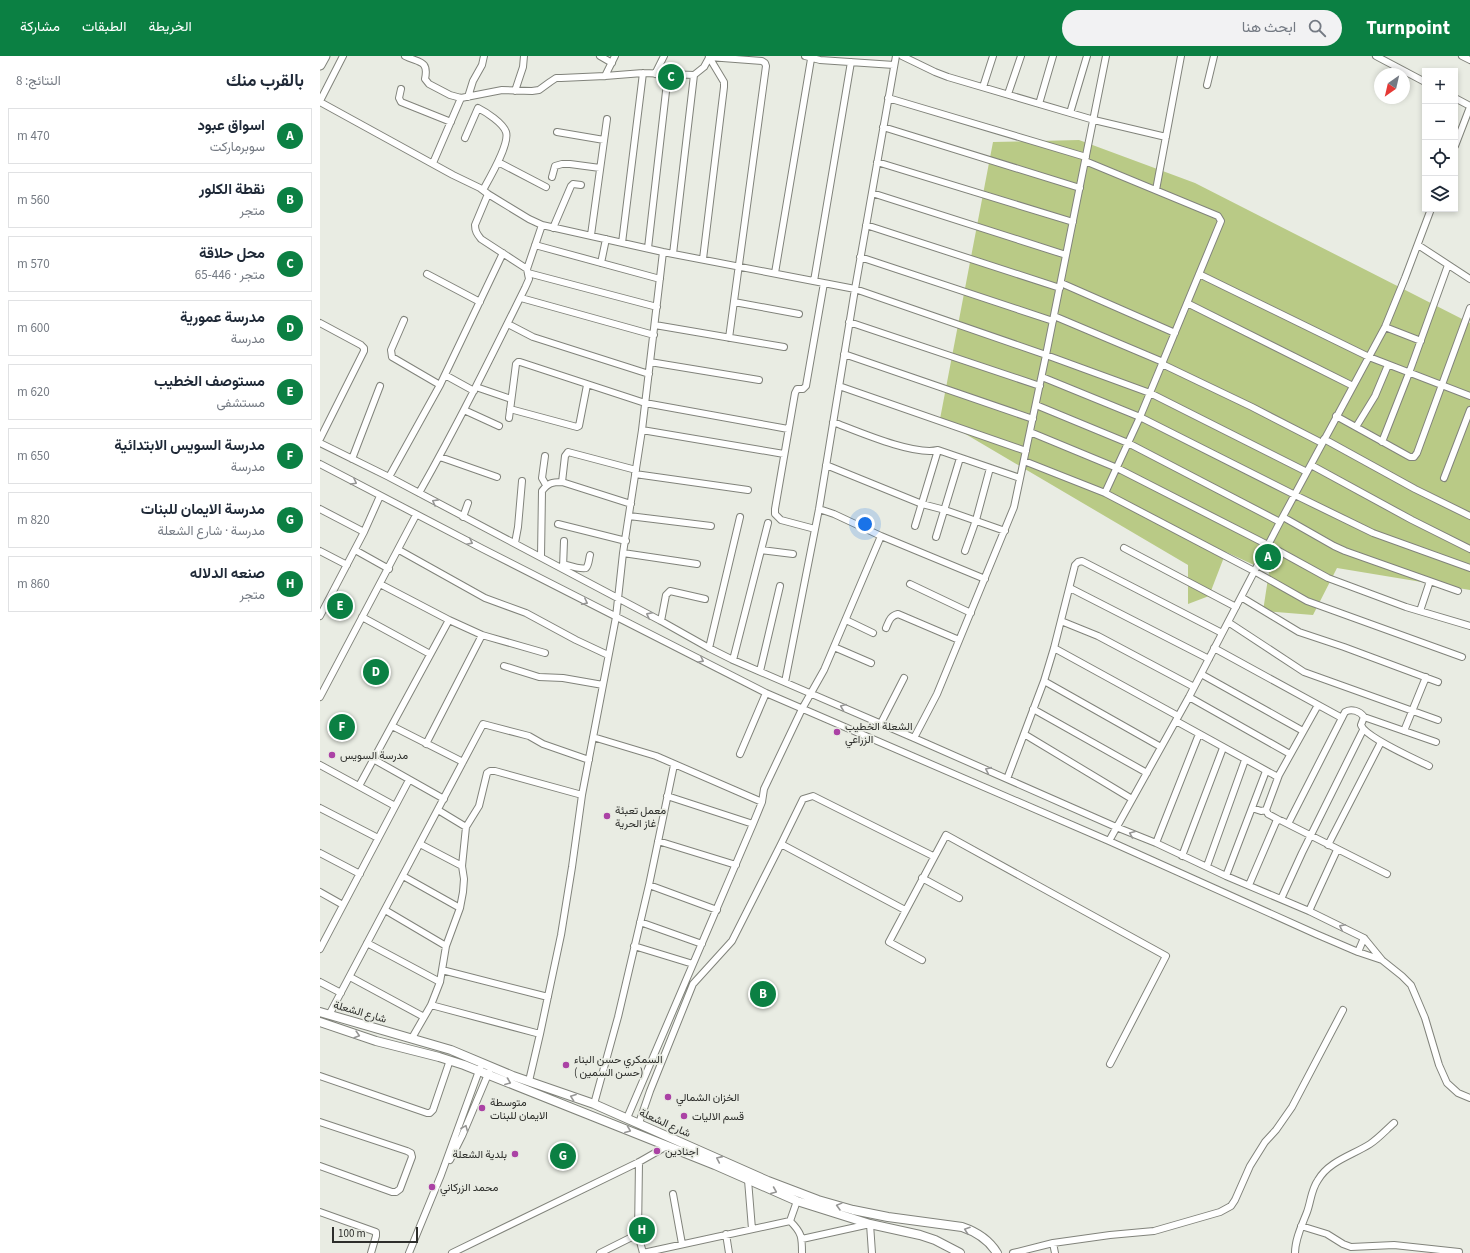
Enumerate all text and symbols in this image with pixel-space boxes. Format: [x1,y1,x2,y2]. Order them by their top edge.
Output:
search box [1062,10,1342,46]
text: Turnpoint [1366,15,1450,42]
text: مشاركة [20,17,60,37]
text: الطبقات [82,17,126,37]
text: الخريطة [148,17,192,37]
text: ابحث هنا [1242,17,1296,38]
icon: search [1306,17,1328,39]
pin: C [658,62,684,92]
north arrow [1374,68,1410,104]
map controls [1422,68,1458,212]
button: + [1422,68,1458,104]
text: بالقرب منك [226,69,304,93]
text: النتائج: 8 [16,72,61,90]
button: − [1422,104,1458,140]
text: اسواق عبود [197,115,265,136]
text: 470 m [17,127,50,145]
text: A [286,127,294,145]
text: سوبرماركت [210,138,265,156]
button: locate [1422,140,1458,176]
button: layers [1422,176,1458,212]
text: نقطة الكلور [199,179,265,200]
text: 560 m [17,191,50,209]
text: B [286,191,294,209]
text: متجر [240,202,265,220]
text: محل حلاقة [199,243,265,264]
text: 570 m [17,255,50,273]
text: C [286,255,294,273]
text: متجر · 446-65 [195,266,265,284]
text: مدرسة عمورية [180,307,265,328]
text: 600 m [17,319,50,337]
text: D [286,319,294,337]
text: مدرسة [231,330,265,348]
text: مستوصف الخطيب [154,371,265,392]
text: 620 m [17,383,50,401]
text: E [286,383,294,401]
text: مستشفى [217,394,265,412]
text: مدرسة السويس الابتدائية [114,435,265,456]
text: 650 m [17,447,50,465]
text: F [287,447,293,465]
text: مدرسة [231,458,265,476]
one-way arrow [350,477,358,485]
text: مدرسة الايمان للبنات [141,499,265,520]
one-way arrow [432,499,440,507]
text: 820 m [17,511,50,529]
text: G [286,511,294,529]
your location [855,514,875,534]
text: مدرسة · شارع الشعلة [157,522,265,540]
one-way arrow [465,538,473,545]
pin: A [1255,542,1281,572]
text: صنعه الدلاله [190,563,265,584]
text: 860 m [17,575,50,593]
text: H [286,575,294,593]
text: متجر [240,586,265,604]
pin: E [327,591,353,621]
one-way arrow [581,597,589,604]
one-way arrow [646,612,654,620]
one-way arrow [697,655,705,663]
pin: D [363,657,389,687]
one-way arrow [839,704,846,712]
pin: F [329,712,355,742]
place label: الشعلة الخطيب الزراعي [845,719,913,749]
marker: الشعلة الخطيب الزراعي [832,727,842,737]
place label: مدرسة السويس [340,748,408,763]
marker: مدرسة السويس [327,750,337,760]
one-way arrow [984,767,991,775]
place label: معمل تعبئة غاز الحرية [615,803,666,831]
marker: معمل تعبئة غاز الحرية [602,811,612,821]
one-way arrow [1129,830,1136,838]
one-way arrow [1339,924,1346,932]
pin: B [750,979,776,1009]
street label: شارع الشعلة [332,997,389,1027]
one-way arrow [353,1030,360,1039]
place label: السمكري حسن البناء ( حسن السمين) [574,1052,663,1080]
marker: السمكري حسن البناء ( حسن السمين) [561,1060,571,1070]
one-way arrow [504,1077,511,1085]
place label: الخزان الشمالي [676,1090,739,1107]
marker: الخزان الشمالي [663,1092,673,1102]
one-way arrow [570,1093,577,1102]
place label: متوسطة الايمان للبنات [490,1095,548,1123]
marker: متوسطة الايمان للبنات [477,1103,487,1113]
street label: شارع الشعلة [637,1105,693,1141]
place label: قسم الاليات [692,1109,744,1124]
marker: قسم الاليات [679,1111,689,1121]
one-way arrow [461,1125,469,1132]
one-way arrow [624,1125,632,1133]
pin: G [550,1141,576,1171]
place label: اجنادين [665,1144,699,1159]
marker: اجنادين [652,1146,662,1156]
place label: بلدية الشعلة [453,1147,507,1162]
marker: بلدية الشعلة [510,1149,520,1159]
one-way arrow [715,1156,723,1164]
place label: محمد الزركاني [440,1180,498,1197]
marker: محمد الزركاني [427,1182,437,1192]
one-way arrow [769,1186,777,1194]
one-way arrow [836,1202,843,1211]
pin: H [629,1215,655,1245]
scale bar [332,1225,418,1244]
text: 100 m [338,1226,366,1241]
one-way arrow [964,1226,971,1234]

